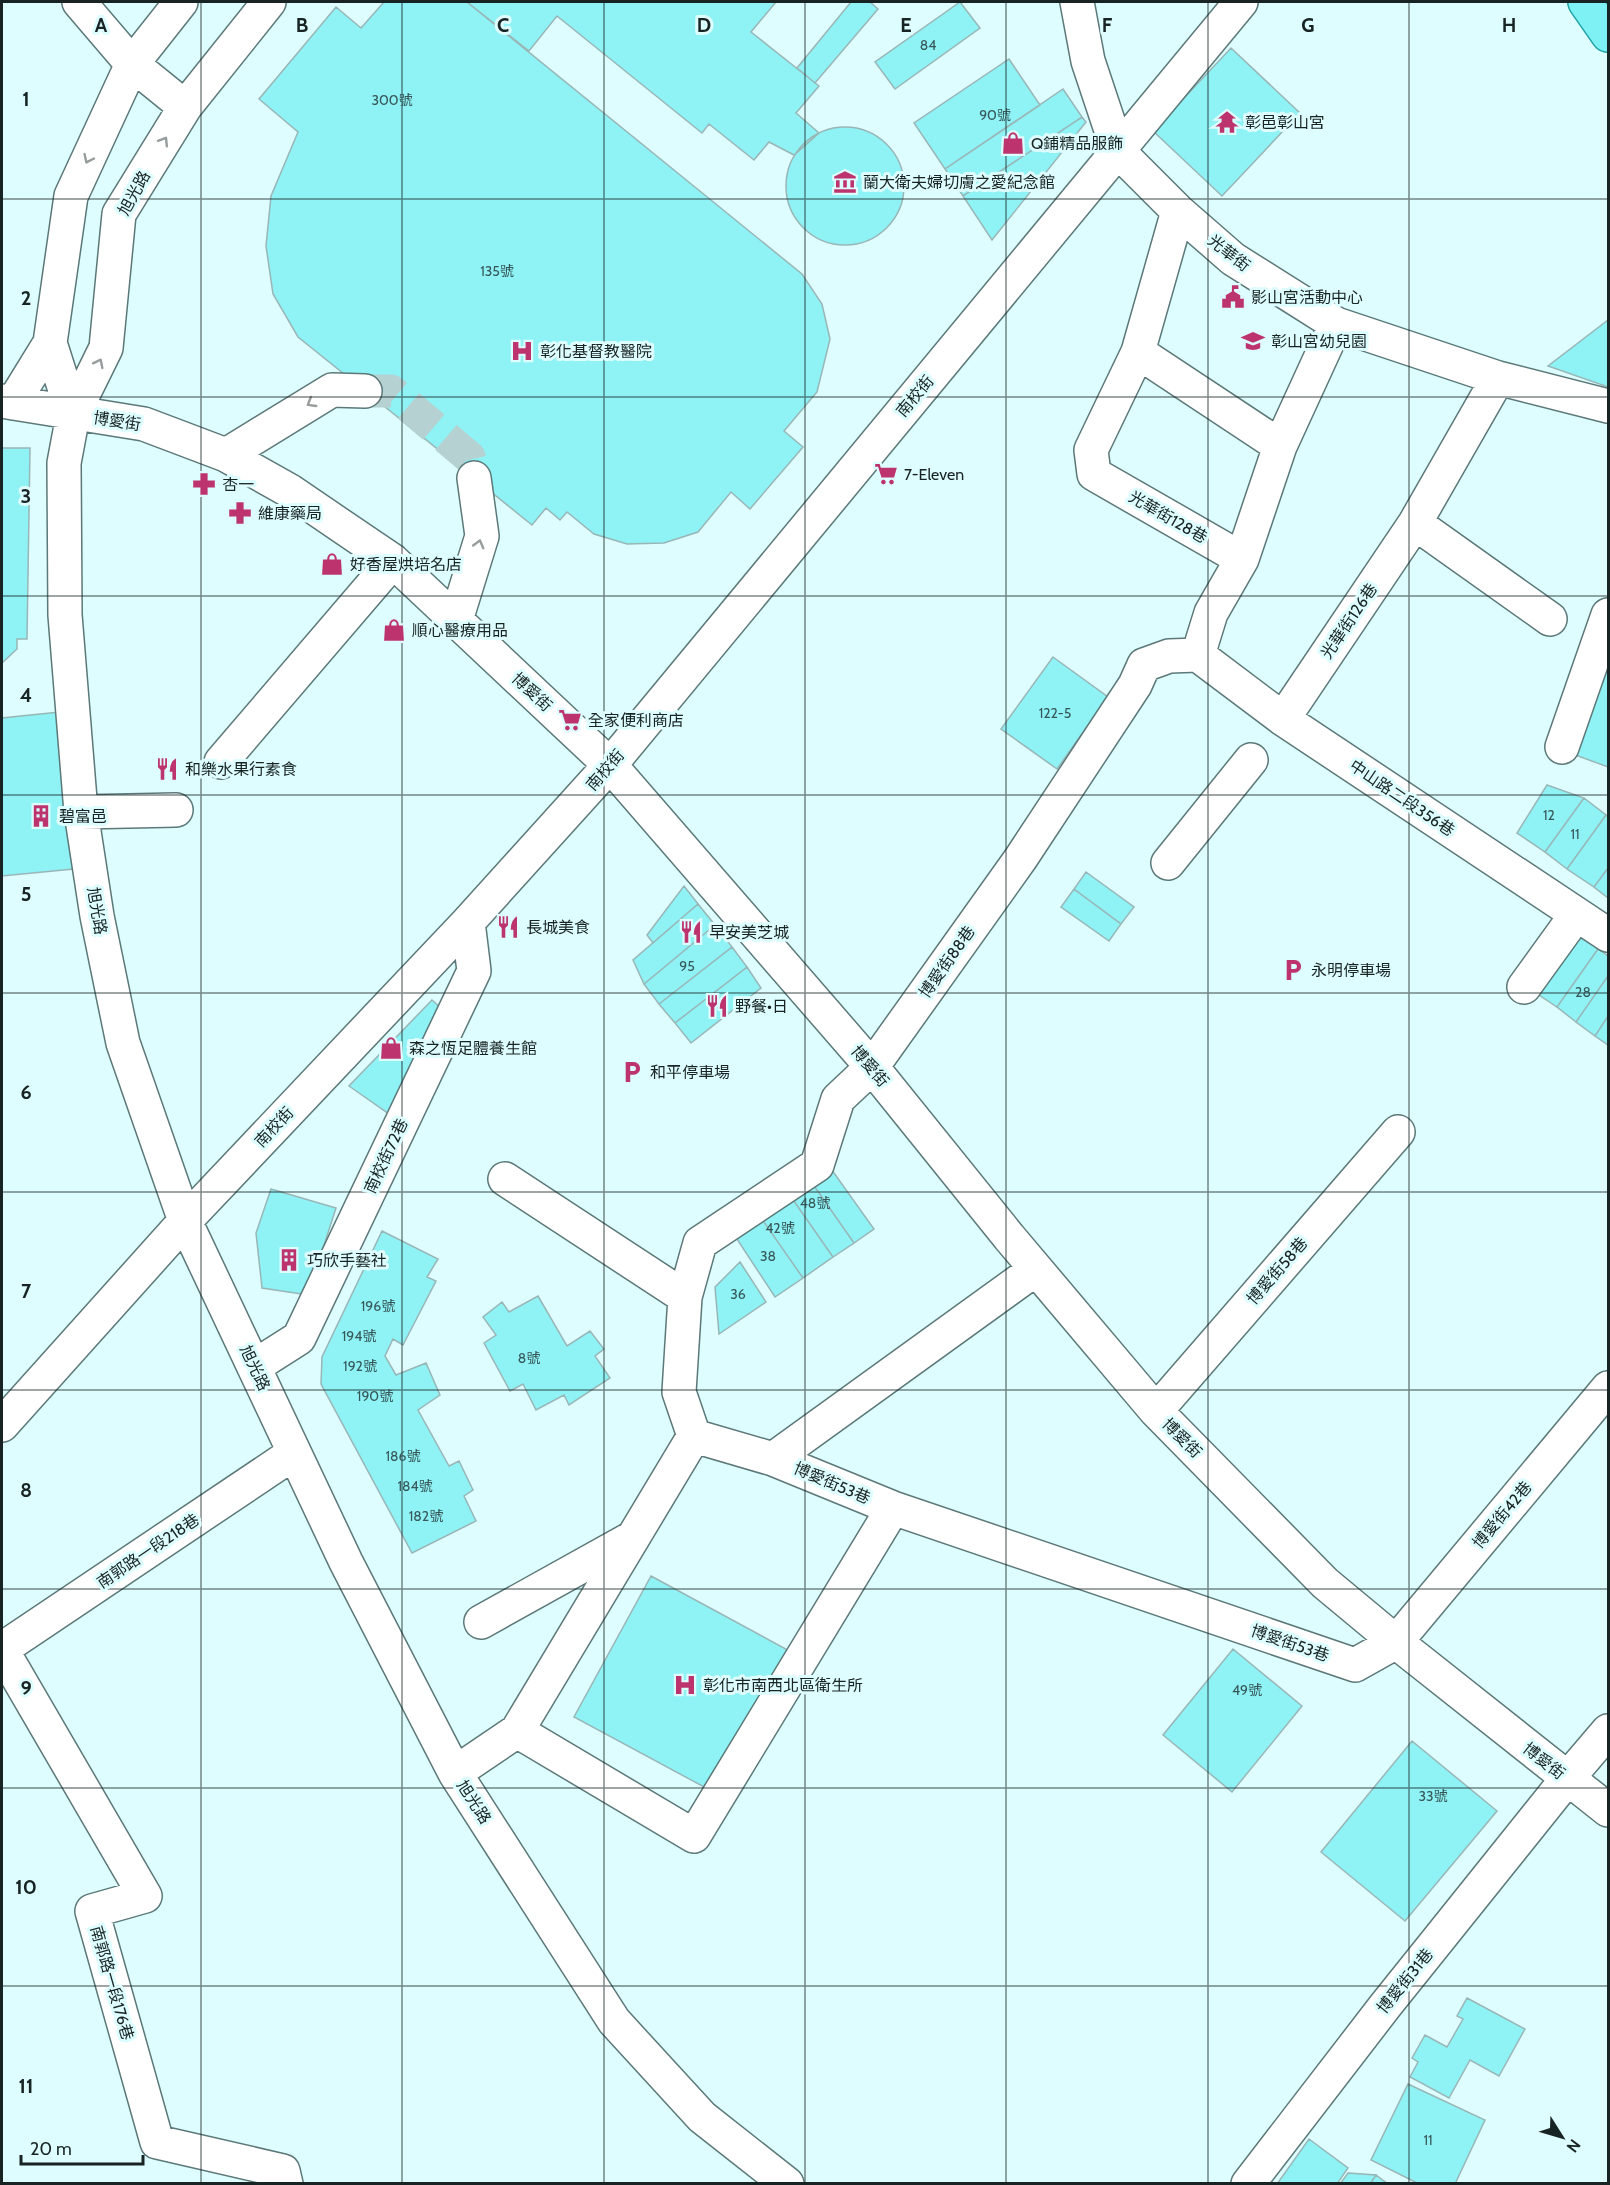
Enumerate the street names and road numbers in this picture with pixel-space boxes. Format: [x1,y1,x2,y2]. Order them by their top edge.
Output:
street label: 旭光路 [114,167,154,219]
street label: 光華街 [1204,231,1254,275]
street label: 南校街 [892,372,938,420]
street label: 博愛街 [92,408,142,434]
street label: 光華街128巷 [1125,487,1211,547]
street label: 光華街126巷 [1317,580,1381,662]
street label: 博愛街 [508,669,556,715]
street label: 南校街 [582,746,628,794]
street label: 中山路二段356巷 [1346,756,1458,840]
street label: 旭光路 [83,886,111,936]
street label: 博愛街88巷 [915,922,979,1002]
street label: 博愛街 [847,1042,893,1090]
street label: 南校街 [251,1103,297,1151]
street label: 南校街72巷 [360,1116,412,1196]
street label: 博愛街58巷 [1243,1234,1311,1308]
street label: 旭光路 [236,1342,274,1394]
street label: 博愛街 [1158,1414,1206,1462]
street label: 博愛街53巷 [791,1458,873,1508]
street label: 博愛街42巷 [1468,1478,1536,1552]
street label: 南郭路一段218巷 [93,1510,203,1592]
street label: 博愛街53巷 [1248,1621,1332,1665]
street label: 博愛街 [1519,1739,1569,1783]
street label: 旭光路 [453,1777,495,1827]
street label: 南郭路一段176巷 [87,1924,137,2042]
street label: 博愛街31巷 [1373,1945,1437,2017]

